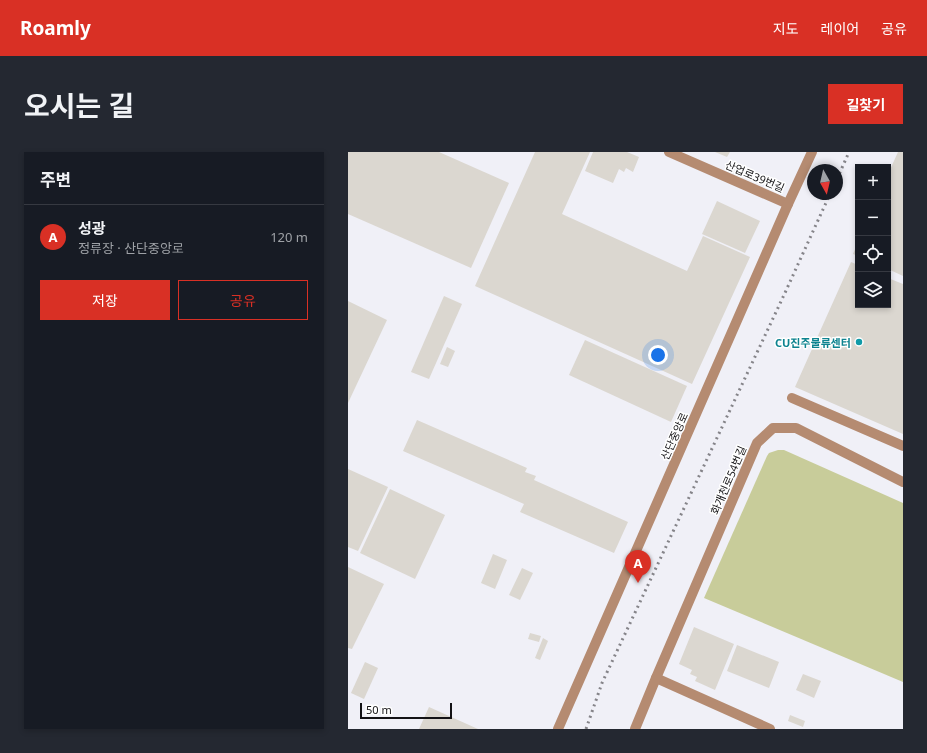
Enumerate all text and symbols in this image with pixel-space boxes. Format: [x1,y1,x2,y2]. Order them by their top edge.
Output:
text: Roamly [20,15,91,41]
text: 지도 [773,19,799,38]
text: 레이어 [821,19,859,38]
text: 공유 [881,19,907,38]
button: 길찾기 [828,84,903,124]
text: 오시는 길 [24,86,134,124]
street label: 산업로39번길 [723,157,787,195]
north arrow [807,164,843,200]
map controls [855,164,891,308]
button: + [855,164,891,200]
text: 주변 [40,168,71,191]
button: − [855,200,891,236]
text: 성광 [78,218,106,238]
text: A [49,228,58,246]
text: 120 m [270,228,308,246]
button: locate [855,236,891,272]
text: 정류장 · 산단중앙로 [78,239,184,257]
button: layers [855,272,891,308]
button: 저장 [40,280,170,320]
button: 공유 [178,280,308,320]
place label: CU진주물류센터 [775,335,851,350]
marker: CU진주물류센터 [854,337,864,347]
your location [648,345,668,365]
street label: 산단중앙로 [657,410,691,462]
street label: 화개천로54번길 [707,443,749,517]
pin: A [625,550,651,583]
scale bar [360,701,452,720]
text: 50 m [366,702,392,717]

